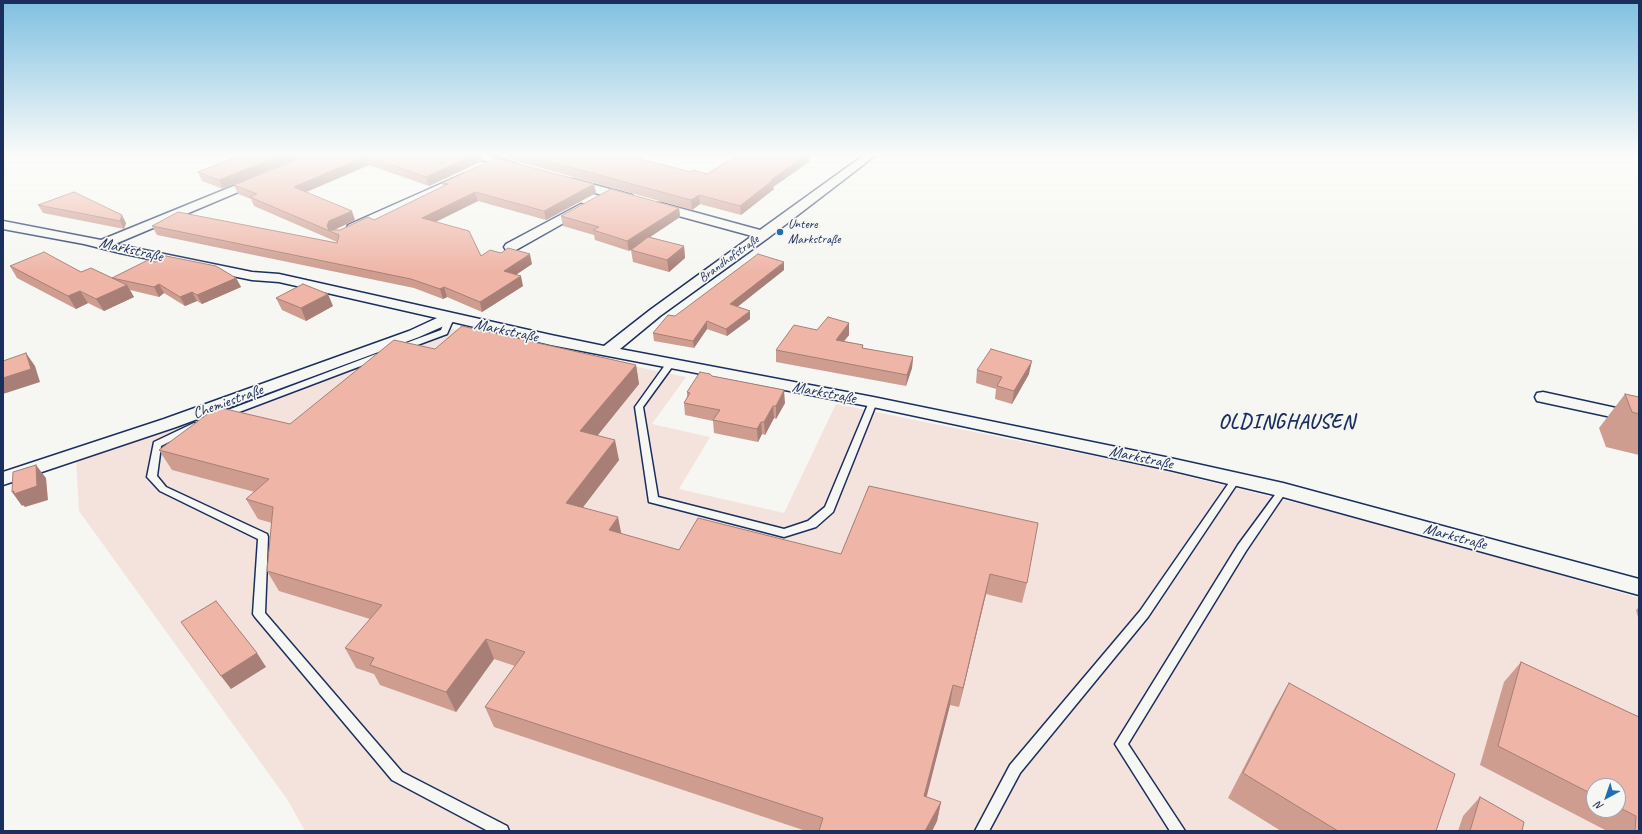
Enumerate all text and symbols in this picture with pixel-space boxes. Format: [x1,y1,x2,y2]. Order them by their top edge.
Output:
place label: Untere Markstraße [788,217,840,248]
marker: Untere Markstraße [775,227,785,237]
street label: Brandhofstraße [696,232,762,286]
street label: Markstraße [97,233,165,267]
street label: Markstraße [472,315,540,347]
street label: Markstraße [790,377,858,409]
street label: Chemiestraße [190,380,266,424]
district label: OLDINGHAUSEN [1219,411,1355,435]
street label: Markstraße [1107,442,1175,474]
street label: Markstraße [1421,519,1489,555]
north arrow [1586,778,1626,818]
text: N [1592,799,1606,814]

